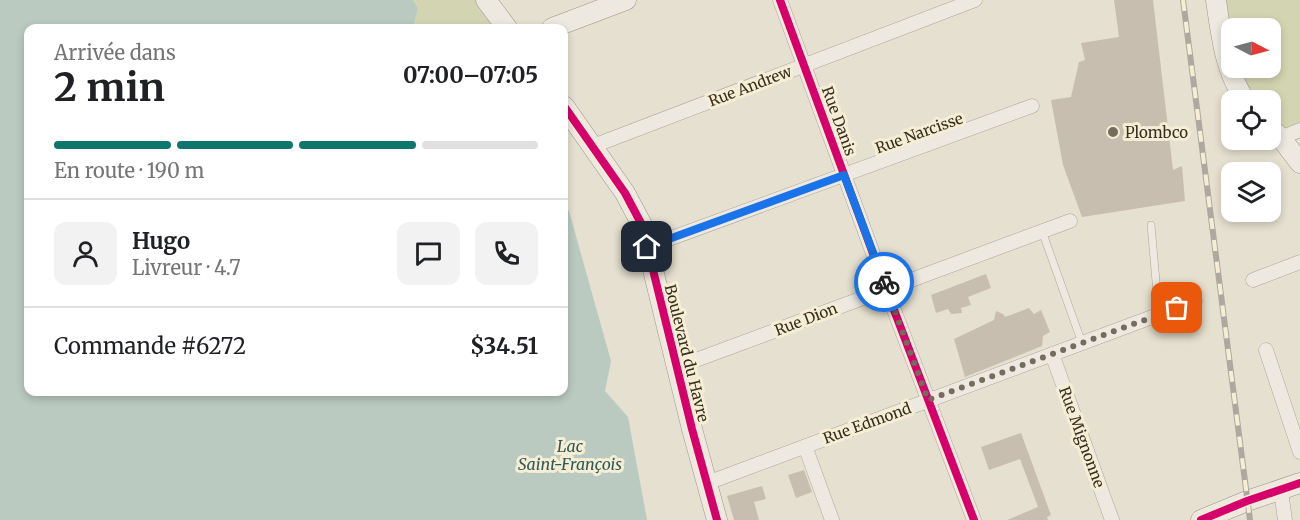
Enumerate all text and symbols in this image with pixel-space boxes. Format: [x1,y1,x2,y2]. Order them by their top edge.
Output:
north arrow [1221,18,1281,78]
map controls [1221,18,1281,222]
text: Arrivée dans [54,40,176,65]
text: 07:00–07:05 [403,61,538,89]
street label: Rue Andrew [706,61,795,111]
text: 2 min [54,63,165,112]
street label: Rue Danis [818,84,860,158]
button: locate [1221,90,1281,150]
street label: Rue Narcisse [873,108,966,158]
place label: Plombco [1125,123,1188,142]
marker: Plombco [1106,125,1120,139]
text: En route · 190 m [54,158,204,183]
button: layers [1221,162,1281,222]
pin [621,221,672,272]
button: person [54,222,117,285]
button: chat [397,222,460,285]
button: phone [475,222,538,285]
text: Hugo [132,227,190,255]
icon: home [630,230,663,263]
courier [854,252,914,312]
text: Livreur · 4.7 [132,255,241,280]
icon: bike [868,266,901,299]
street label: Boulevard du Havre [661,282,713,424]
pin [1151,282,1202,333]
icon: bag [1160,291,1193,324]
street label: Rue Dion [772,298,840,340]
text: Commande #6272 [54,332,246,360]
text: $34.51 [470,332,538,360]
street label: Rue Mignonne [1055,384,1109,490]
street label: Rue Edmond [820,398,914,448]
water label: Lac Saint-François [518,436,622,474]

